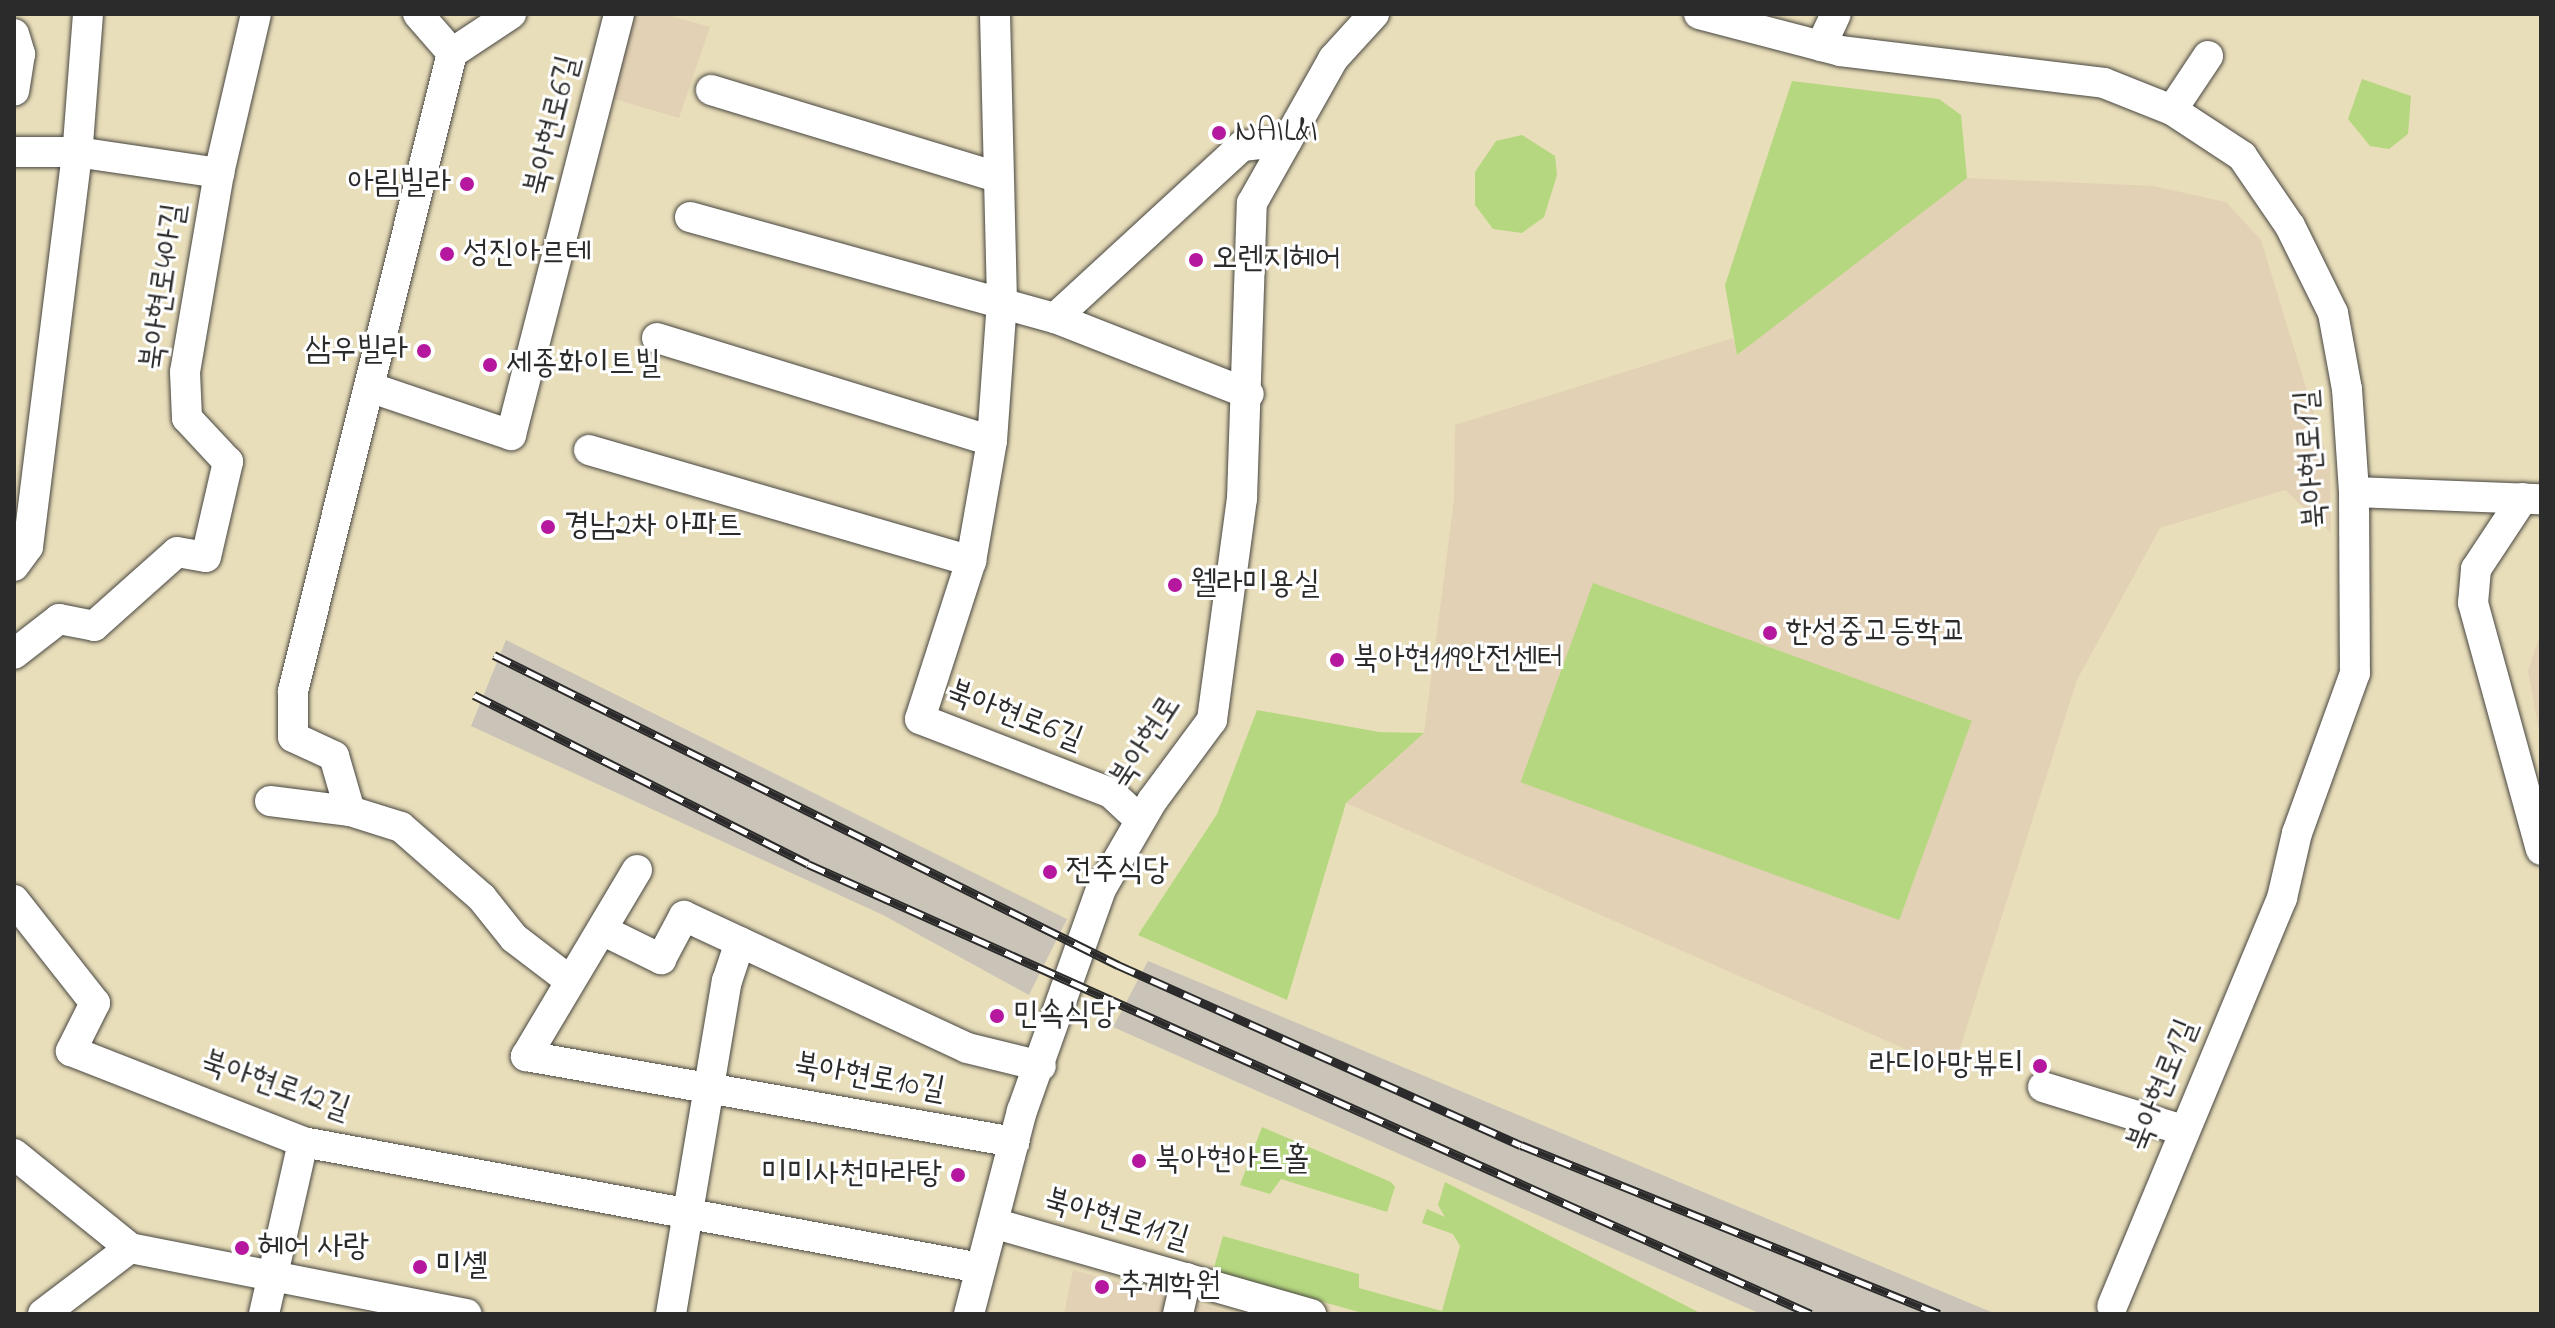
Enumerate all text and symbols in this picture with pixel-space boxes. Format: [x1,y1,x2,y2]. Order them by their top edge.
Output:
street label: 북아현로6길 [518,52,590,200]
place label: NAIL&I [1235,114,1318,152]
marker: NAIL&I [1210,124,1228,142]
place label: 아림빌라 [348,165,451,203]
marker: 아림빌라 [458,175,476,193]
street label: 북아현로4아길 [134,201,196,373]
place label: 성진아르테 [463,235,592,273]
place label: 오렌지헤어 [1212,241,1341,279]
marker: 성진아르테 [438,245,456,263]
marker: 오렌지헤어 [1187,251,1205,269]
place label: 삼우빌라 [305,332,408,370]
marker: 삼우빌라 [415,342,433,360]
place label: 세종화이트빌 [506,346,660,384]
marker: 세종화이트빌 [481,356,499,374]
street label: 북아현로1길 [2289,388,2337,530]
place label: 경남2차 아파트 [564,508,742,546]
marker: 경남2차 아파트 [539,518,557,536]
place label: 웰라미용실 [1191,566,1320,604]
marker: 웰라미용실 [1166,576,1184,594]
place label: 한성중고등학교 [1786,614,1966,652]
marker: 한성중고등학교 [1761,624,1779,642]
place label: 북아현119안전센터 [1353,641,1563,679]
marker: 북아현119안전센터 [1328,651,1346,669]
street label: 북아현로6길 [940,673,1088,761]
street label: 북아현로 [1103,689,1191,797]
place label: 전주식당 [1066,853,1169,891]
marker: 전주식당 [1041,863,1059,881]
place label: 민속식당 [1013,997,1116,1035]
marker: 민속식당 [988,1007,1006,1025]
street label: 북아현로1길 [2120,1014,2208,1158]
street label: 북아현로12길 [196,1044,354,1130]
street label: 북아현로10길 [790,1047,948,1111]
place label: 라디아망뷰티 [1870,1047,2024,1085]
marker: 라디아망뷰티 [2031,1057,2049,1075]
place label: 북아현아트홀 [1155,1142,1310,1180]
marker: 북아현아트홀 [1130,1152,1148,1170]
place label: 미미사천마라탕 [762,1156,942,1194]
marker: 미미사천마라탕 [949,1166,967,1184]
street label: 북아현로11길 [1039,1182,1193,1260]
place label: 헤어 사랑 [258,1229,369,1267]
marker: 헤어 사랑 [233,1239,251,1257]
place label: 미셸 [436,1248,488,1286]
marker: 미셸 [411,1258,429,1276]
place label: 추계학원 [1118,1268,1221,1306]
marker: 추계학원 [1093,1278,1111,1296]

